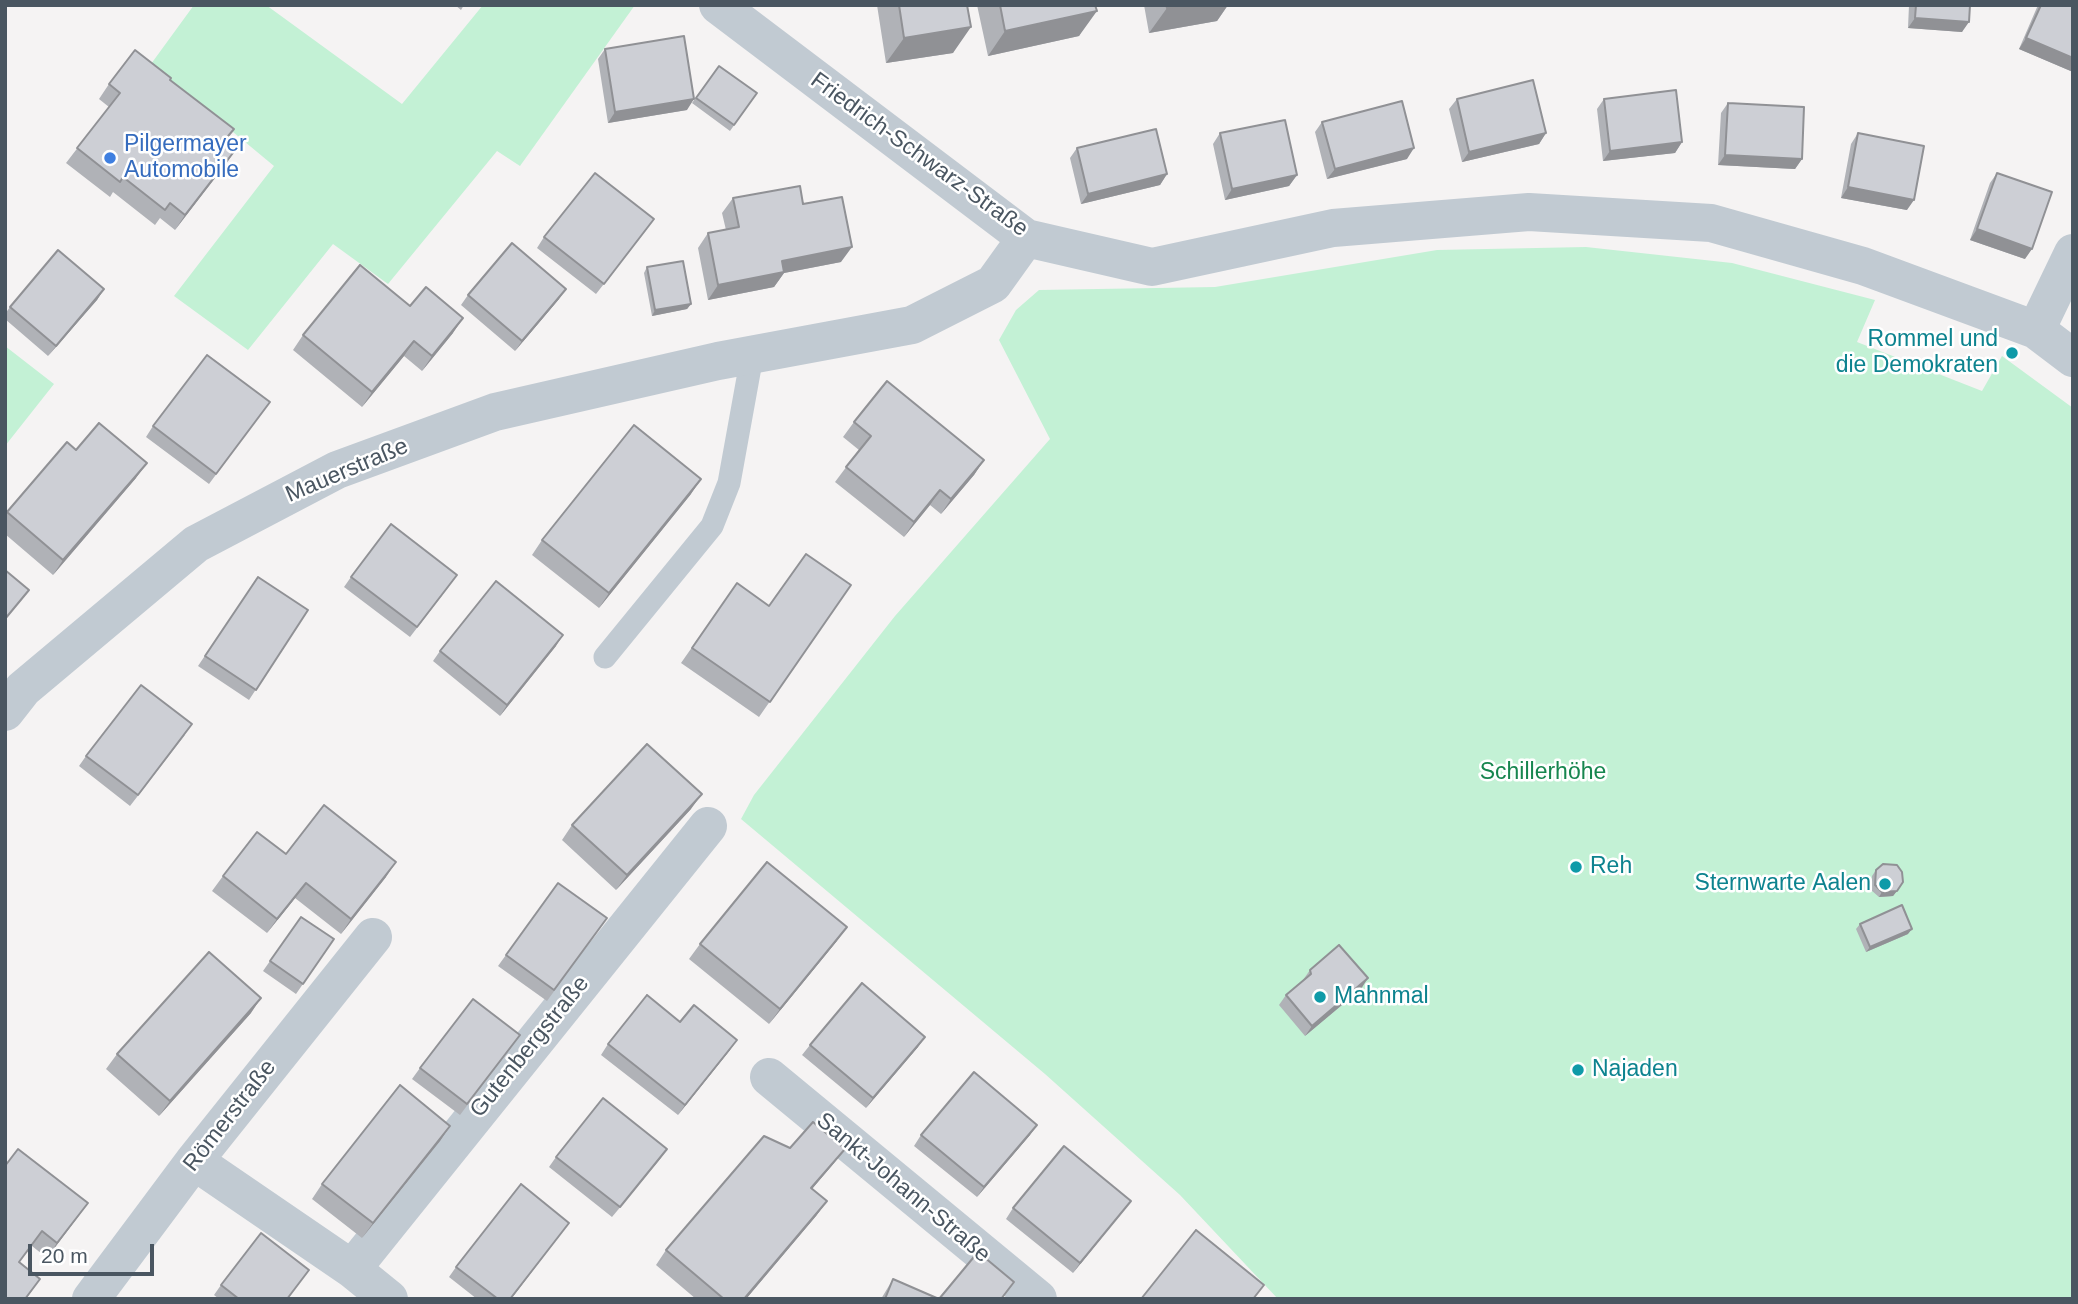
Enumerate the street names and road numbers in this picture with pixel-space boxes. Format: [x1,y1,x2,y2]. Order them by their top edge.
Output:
street label: Friedrich-Schwarz-Straße [805,67,1033,243]
street label: Mauerstraße [282,433,412,509]
street label: Gutenbergstraße [465,971,595,1123]
street label: Römerstraße [178,1055,282,1177]
street label: Sankt-Johann-Straße [810,1107,996,1269]

